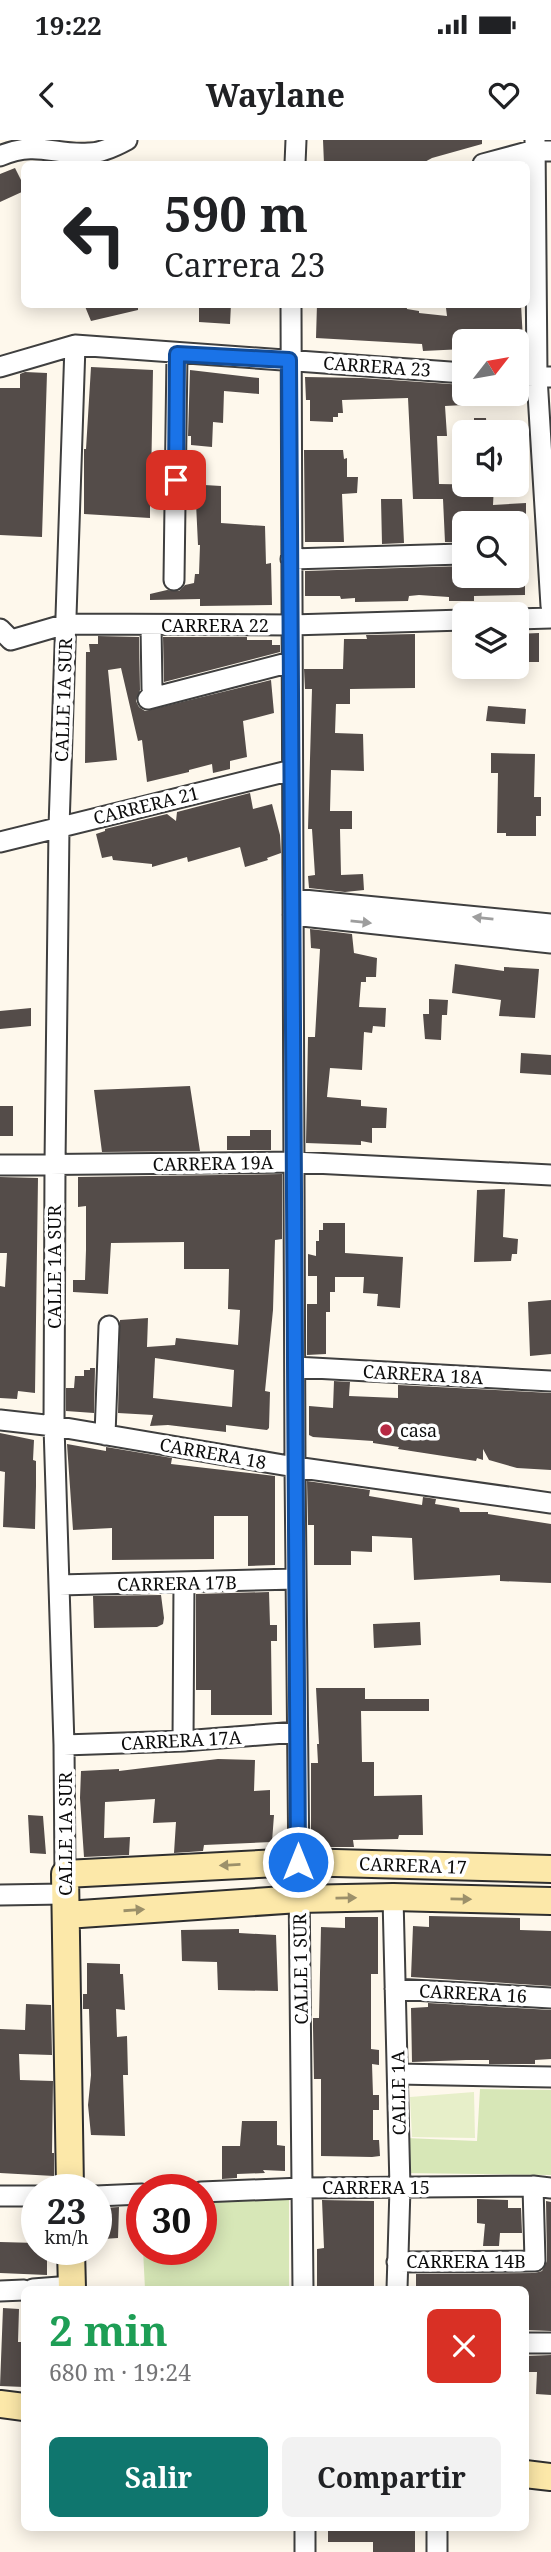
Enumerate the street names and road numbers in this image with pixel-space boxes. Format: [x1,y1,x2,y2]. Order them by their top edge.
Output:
street label: CARRERA 23 [322,350,432,382]
street label: CARRERA 22 [161,613,269,637]
street label: CALLE 1A SUR [49,637,77,762]
street label: CARRERA 21 [91,780,201,830]
street label: CARRERA 19A [153,1150,274,1176]
street label: CALLE 1A SUR [42,1205,66,1329]
street label: CARRERA 18A [362,1359,484,1389]
street label: CARRERA 18 [158,1432,268,1474]
street label: CARRERA 17B [117,1570,237,1596]
street label: CARRERA 17A [120,1725,242,1755]
street label: CALLE 1A SUR [53,1772,77,1896]
street label: CARRERA 17 [359,1851,467,1879]
street label: CALLE 1 SUR [287,1913,313,2025]
street label: CARRERA 16 [419,1978,527,2008]
street label: CALLE 1A [385,2050,411,2136]
street label: CARRERA 15 [322,2175,430,2199]
street label: CARRERA 14B [406,2249,526,2273]

